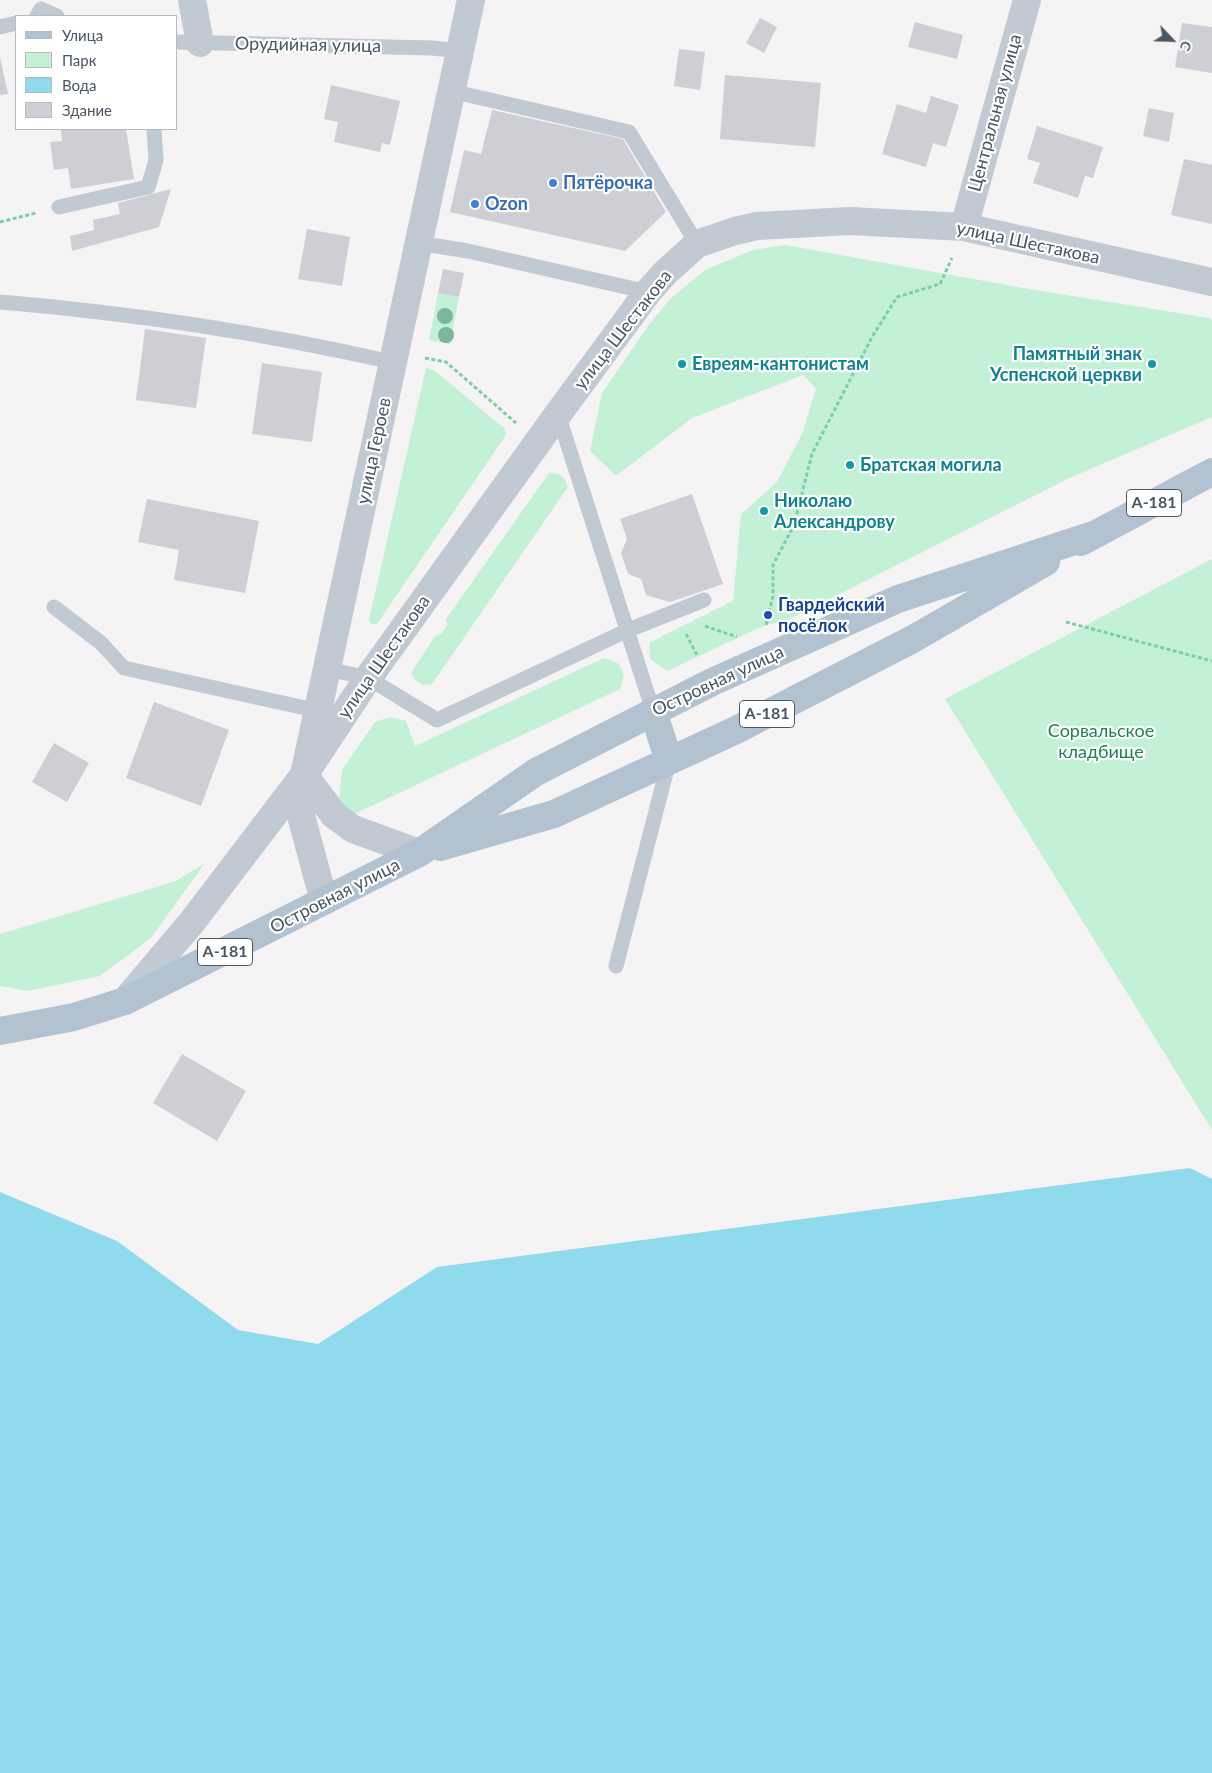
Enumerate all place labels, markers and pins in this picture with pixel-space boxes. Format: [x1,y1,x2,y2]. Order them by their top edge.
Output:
place label: Пятёрочка [563,172,653,194]
marker: Пятёрочка [547,177,559,189]
place label: Ozon [485,193,528,215]
marker: Ozon [469,198,481,210]
place label: Памятный знак Успенской церкви [990,343,1142,386]
place label: Евреям-кантонистам [692,353,869,375]
marker: Евреям-кантонистам [676,358,688,370]
marker: Памятный знак Успенской церкви [1146,358,1158,370]
place label: Братская могила [860,454,1002,476]
marker: Братская могила [844,459,856,471]
place label: Николаю Александрову [774,490,895,532]
marker: Николаю Александрову [758,505,770,517]
place label: Гвардейский посёлок [778,594,885,636]
marker: Гвардейский посёлок [762,609,774,621]

